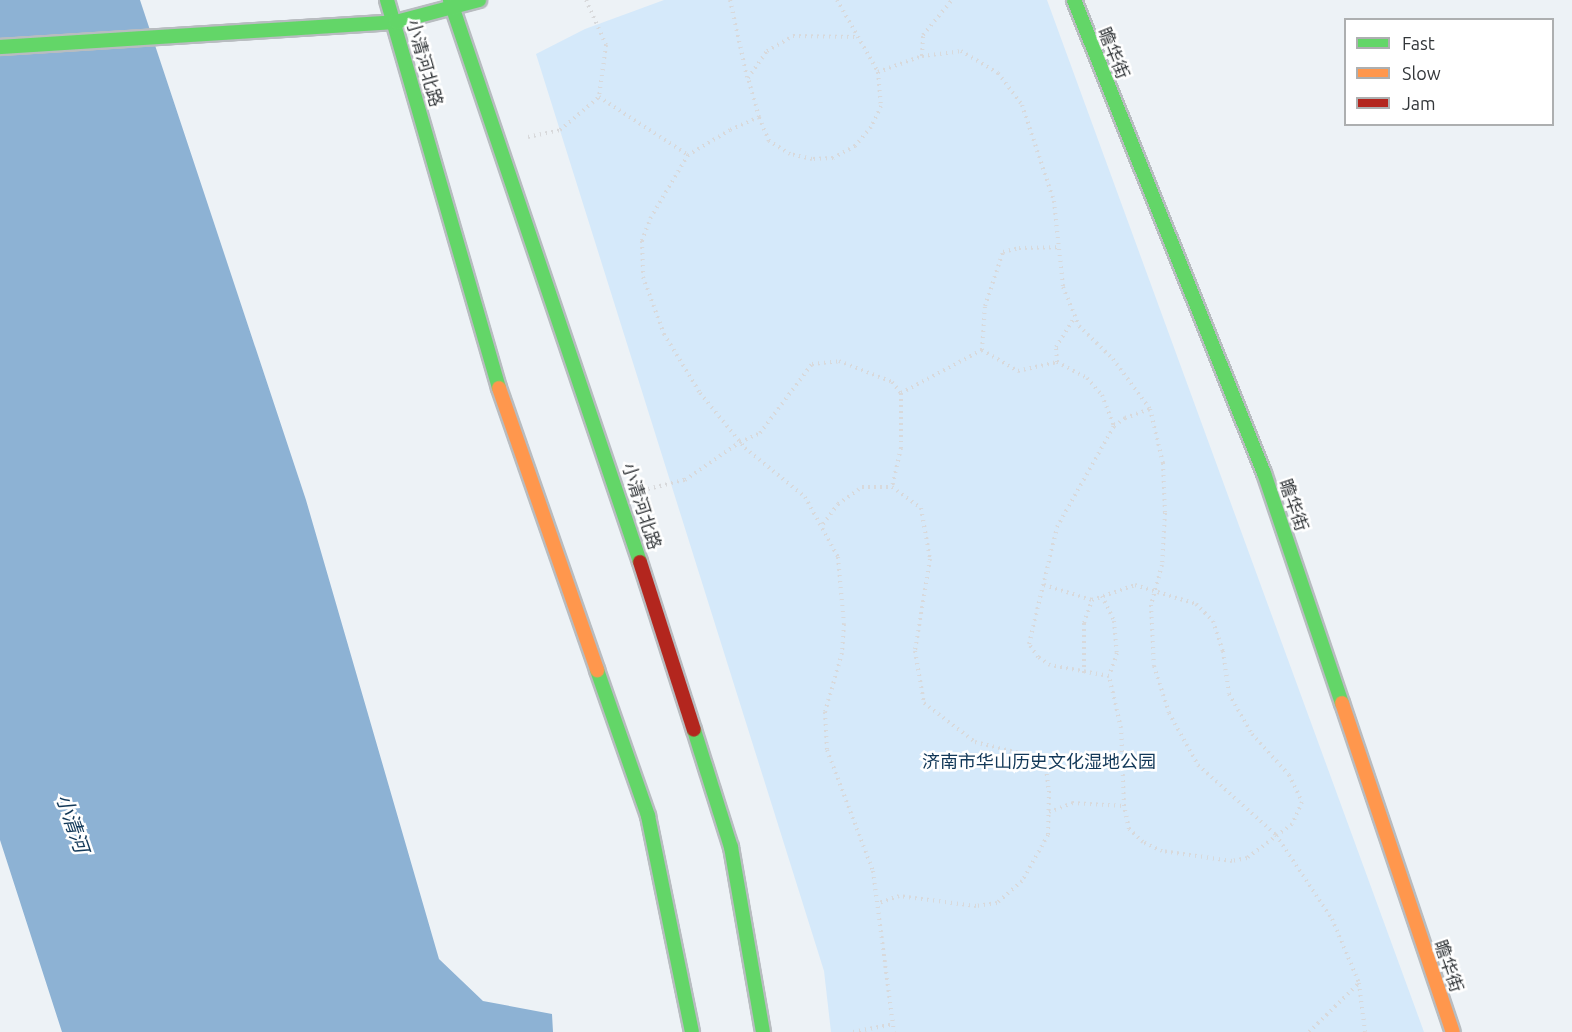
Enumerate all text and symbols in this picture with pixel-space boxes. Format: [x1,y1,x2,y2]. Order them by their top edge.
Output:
street label: 小清河北路 [402,17,448,109]
legend [1344,18,1554,126]
street label: 瞻华街 [1094,24,1134,82]
text: Fast [1402,33,1435,53]
text: Slow [1402,63,1441,83]
text: Jam [1402,93,1436,113]
street label: 小清河北路 [618,460,666,552]
street label: 瞻华街 [1275,476,1313,534]
park label: 济南市华山历史文化湿地公园 [922,750,1156,772]
water label: 小清河 [52,791,94,855]
street label: 瞻华街 [1430,937,1468,995]

